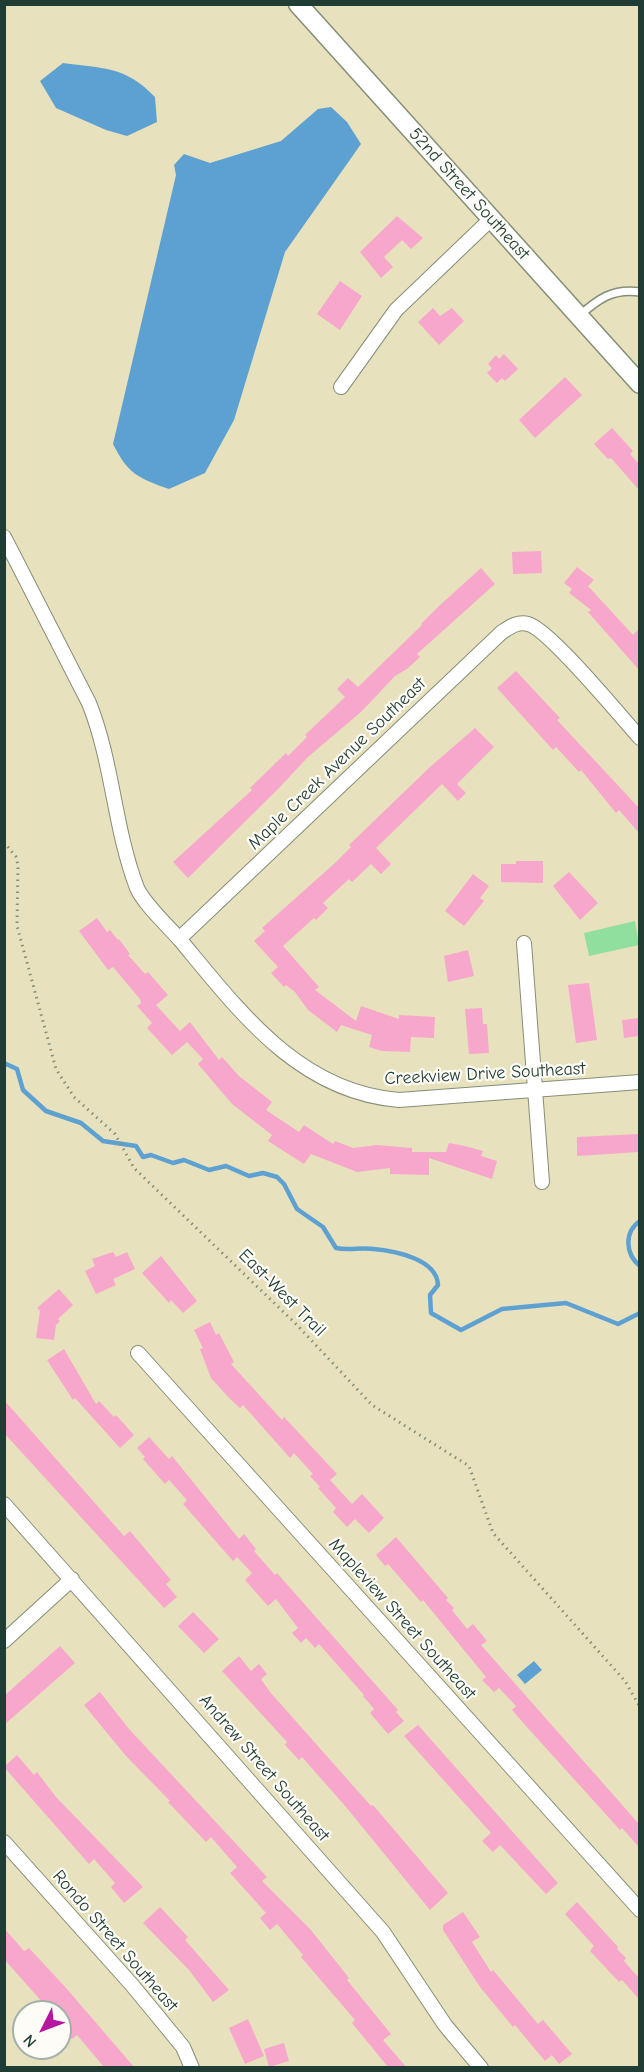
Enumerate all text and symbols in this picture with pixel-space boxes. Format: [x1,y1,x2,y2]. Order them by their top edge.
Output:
street label: 52nd Street Southeast [404,124,534,264]
street label: Maple Creek Avenue Southeast [244,673,430,855]
street label: Creekview Drive Southeast [384,1058,586,1090]
street label: East-West Trail [234,1245,330,1341]
street label: Mapleview Street Southeast [324,1534,480,1704]
street label: Andrew Street Southeast [194,1690,334,1846]
street label: Rondo Street Southeast [48,1866,182,2016]
north arrow [12,2000,72,2060]
text: N [20,2031,40,2051]

